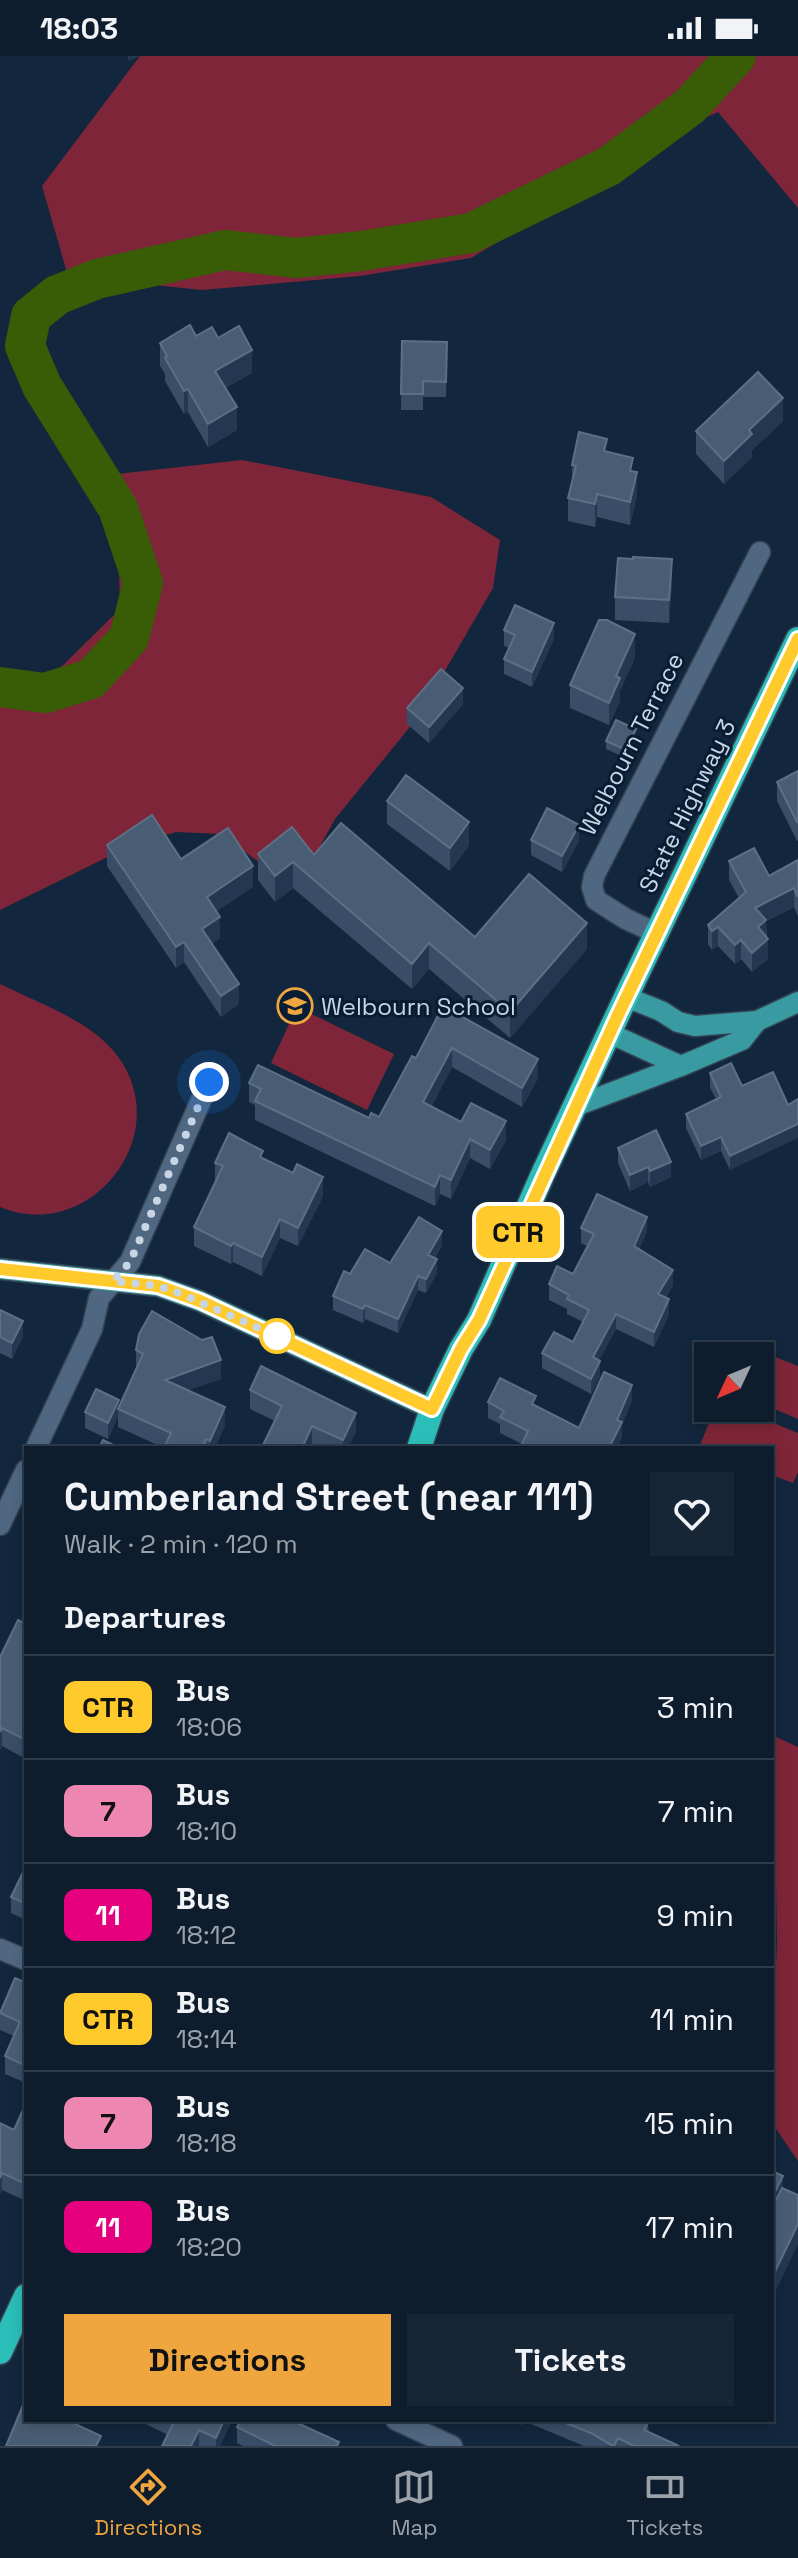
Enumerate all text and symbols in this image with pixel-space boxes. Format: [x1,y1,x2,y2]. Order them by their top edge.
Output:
text: 18:03 [40,9,118,48]
street label: Welbourn Terrace [572,648,690,840]
street label: State Highway 3 [632,714,742,898]
school or university icon: Welbourn School [276,987,314,1025]
place label: Welbourn School [321,991,516,1022]
your location [189,1062,229,1102]
line badge: CTR [472,1206,564,1258]
text: CTR [492,1214,544,1250]
unlabelled marker [260,1319,294,1353]
north arrow [694,1342,774,1422]
map controls [694,1342,774,1422]
button: heart [650,1472,734,1556]
text: Cumberland Street (near 111) [64,1473,593,1521]
text: Walk · 2 min · 120 m [64,1527,298,1561]
text: Departures [64,1598,226,1637]
text: Bus [176,1671,230,1710]
text: 3 min [657,1688,734,1727]
text: CTR [82,1689,134,1725]
text: 18:06 [176,1710,242,1744]
text: Bus [176,1775,230,1814]
text: 7 min [658,1792,734,1831]
text: 7 [100,1793,116,1829]
text: 18:10 [176,1814,237,1848]
text: Bus [176,1879,230,1918]
text: 9 min [656,1896,734,1935]
text: 11 [95,1897,121,1933]
text: 18:12 [176,1918,236,1952]
text: Bus [176,1983,230,2022]
text: 11 min [650,2000,734,2039]
text: CTR [82,2001,134,2037]
text: 18:14 [176,2022,237,2056]
text: Bus [176,2087,230,2126]
text: 15 min [644,2104,734,2143]
text: 7 [100,2105,116,2141]
text: 18:18 [176,2126,237,2160]
text: Bus [176,2191,230,2230]
text: 17 min [645,2208,734,2247]
text: 11 [95,2209,121,2245]
text: 18:20 [176,2230,242,2264]
button: Directions [64,2314,391,2406]
button: Tickets [407,2314,734,2406]
tab: Directions [95,2465,202,2541]
tab: Map [392,2465,437,2541]
tab: Tickets [627,2465,703,2541]

